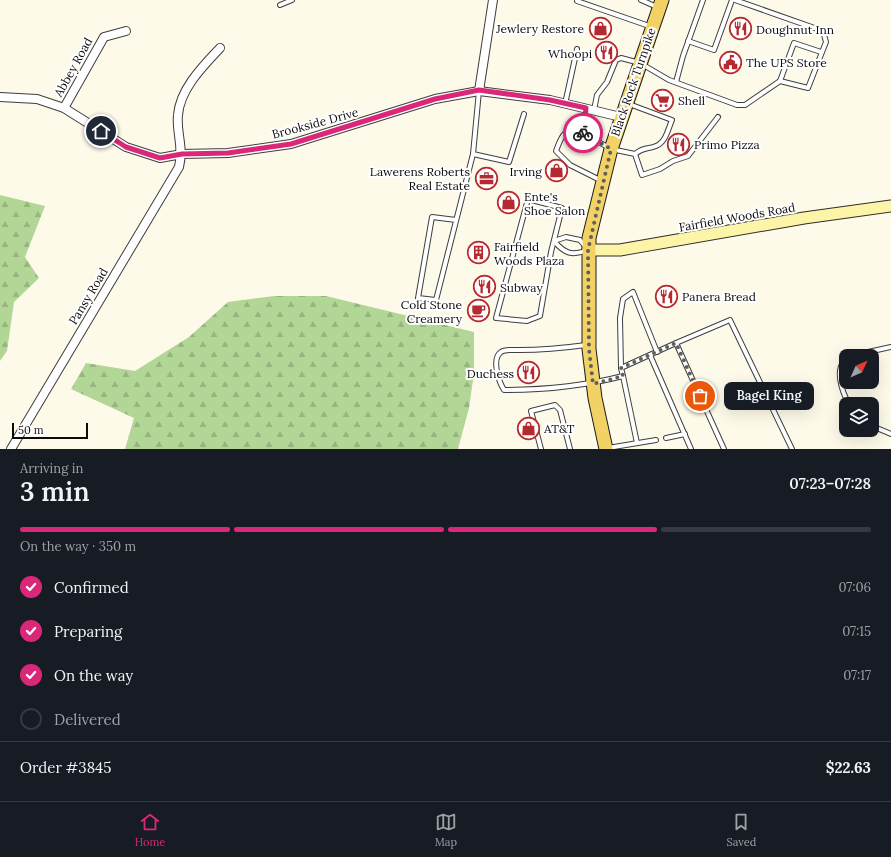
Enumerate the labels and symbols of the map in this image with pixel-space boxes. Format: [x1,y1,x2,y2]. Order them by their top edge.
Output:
shop icon: Jewlery Restore [587,15,613,41]
restaurant icon: Doughnut Inn [728,16,754,42]
place label: Jewlery Restore [495,21,584,36]
place label: Doughnut Inn [756,22,834,37]
street label: Black Rock Turnpike [607,25,659,138]
street label: Abbey Road [50,35,95,100]
restaurant icon: Whoopi [594,40,620,66]
place label: Whoopi [548,46,592,61]
public building icon: The UPS Store [718,49,744,75]
place label: The UPS Store [746,55,827,70]
supermarket icon: Shell [649,87,675,113]
place label: Shell [678,93,705,108]
street label: Brookside Drive [270,104,360,142]
courier [563,113,603,153]
pin [84,114,118,148]
restaurant icon: Primo Pizza [665,131,691,157]
place label: Primo Pizza [694,137,760,152]
shop icon: Irving [544,158,570,184]
place label: Lawerens Roberts Real Estate [370,164,470,193]
place label: Irving [509,164,542,179]
office icon: Lawerens Roberts Real Estate [473,165,499,191]
place label: Ente's Shoe Salon [524,189,585,218]
shop icon: Ente's Shoe Salon [495,190,521,216]
street label: Fairfield Woods Road [678,199,796,235]
place label: Fairfield Woods Plaza [494,239,564,268]
building icon: Fairfield Woods Plaza [466,240,492,266]
street label: Pansy Road [65,265,111,327]
restaurant icon: Subway [472,274,498,300]
place label: Subway [500,280,543,295]
restaurant icon: Panera Bread [654,283,680,309]
place label: Panera Bread [682,289,756,304]
place label: Cold Stone Creamery [401,297,463,326]
cafe icon: Cold Stone Creamery [465,298,491,324]
north arrow [839,349,879,389]
restaurant icon: Duchess [516,360,542,386]
place label: Duchess [467,366,514,381]
pin [683,379,717,413]
callout: Bagel King [724,382,814,410]
shop icon: AT&T [515,415,541,441]
scale bar [12,421,88,440]
place label: AT&T [543,421,575,436]

